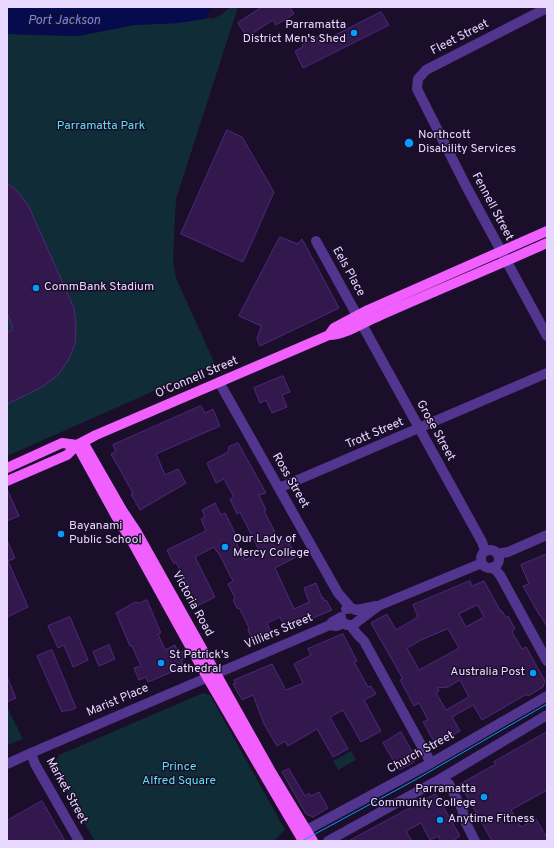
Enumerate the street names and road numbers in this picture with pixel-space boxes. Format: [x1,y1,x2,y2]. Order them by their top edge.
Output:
street label: Fleet Street [429,17,491,59]
street label: Fennell Street [468,171,516,243]
street label: Eels Place [328,245,368,299]
street label: O'Connell Street [154,354,240,402]
street label: Grose Street [412,398,458,464]
street label: Trott Street [344,415,406,453]
street label: Ross Street [268,451,312,511]
street label: Victoria Road [168,569,216,639]
street label: Villiers Street [243,611,315,653]
street label: Marist Place [85,681,151,721]
street label: Church Street [385,729,457,777]
street label: Market Street [42,756,90,826]

